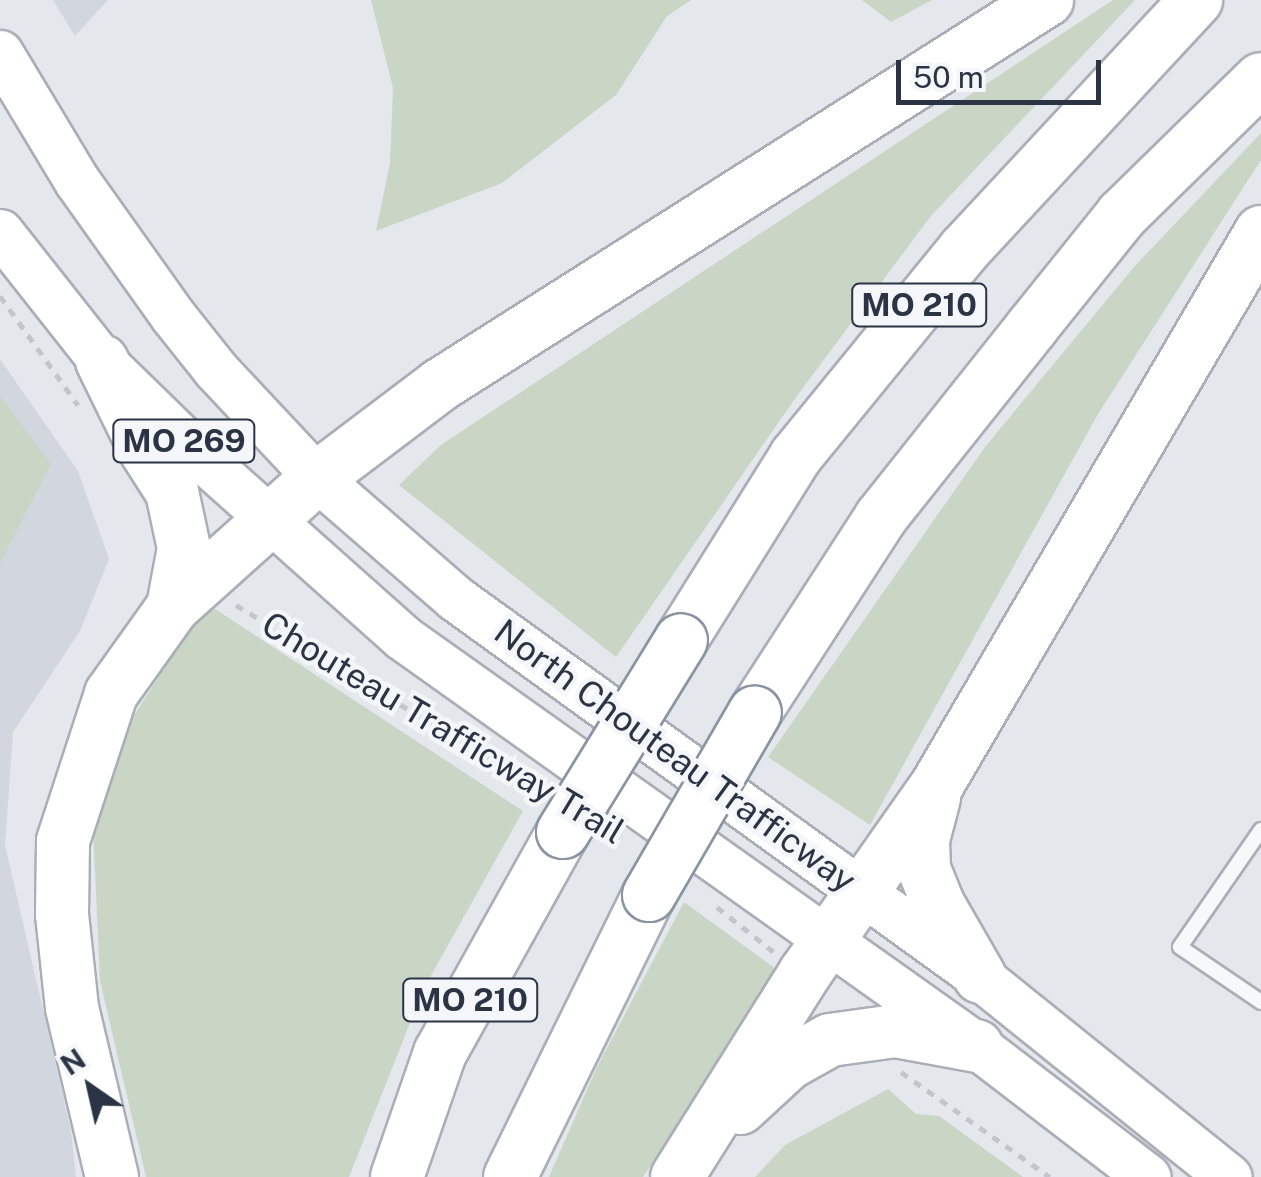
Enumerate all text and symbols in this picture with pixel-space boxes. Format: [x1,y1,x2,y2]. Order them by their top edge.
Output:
scale bar [901,40,1106,102]
text: 50 m [913,59,984,95]
road number: MO 210 [849,278,989,332]
road number: MO 269 [111,414,256,468]
street label: Chouteau Trafficway Trail [254,603,632,853]
street label: North Chouteau Trafficway [486,611,864,901]
road number: MO 210 [400,973,540,1027]
north arrow [40,1037,140,1137]
text: N [55,1042,91,1082]

